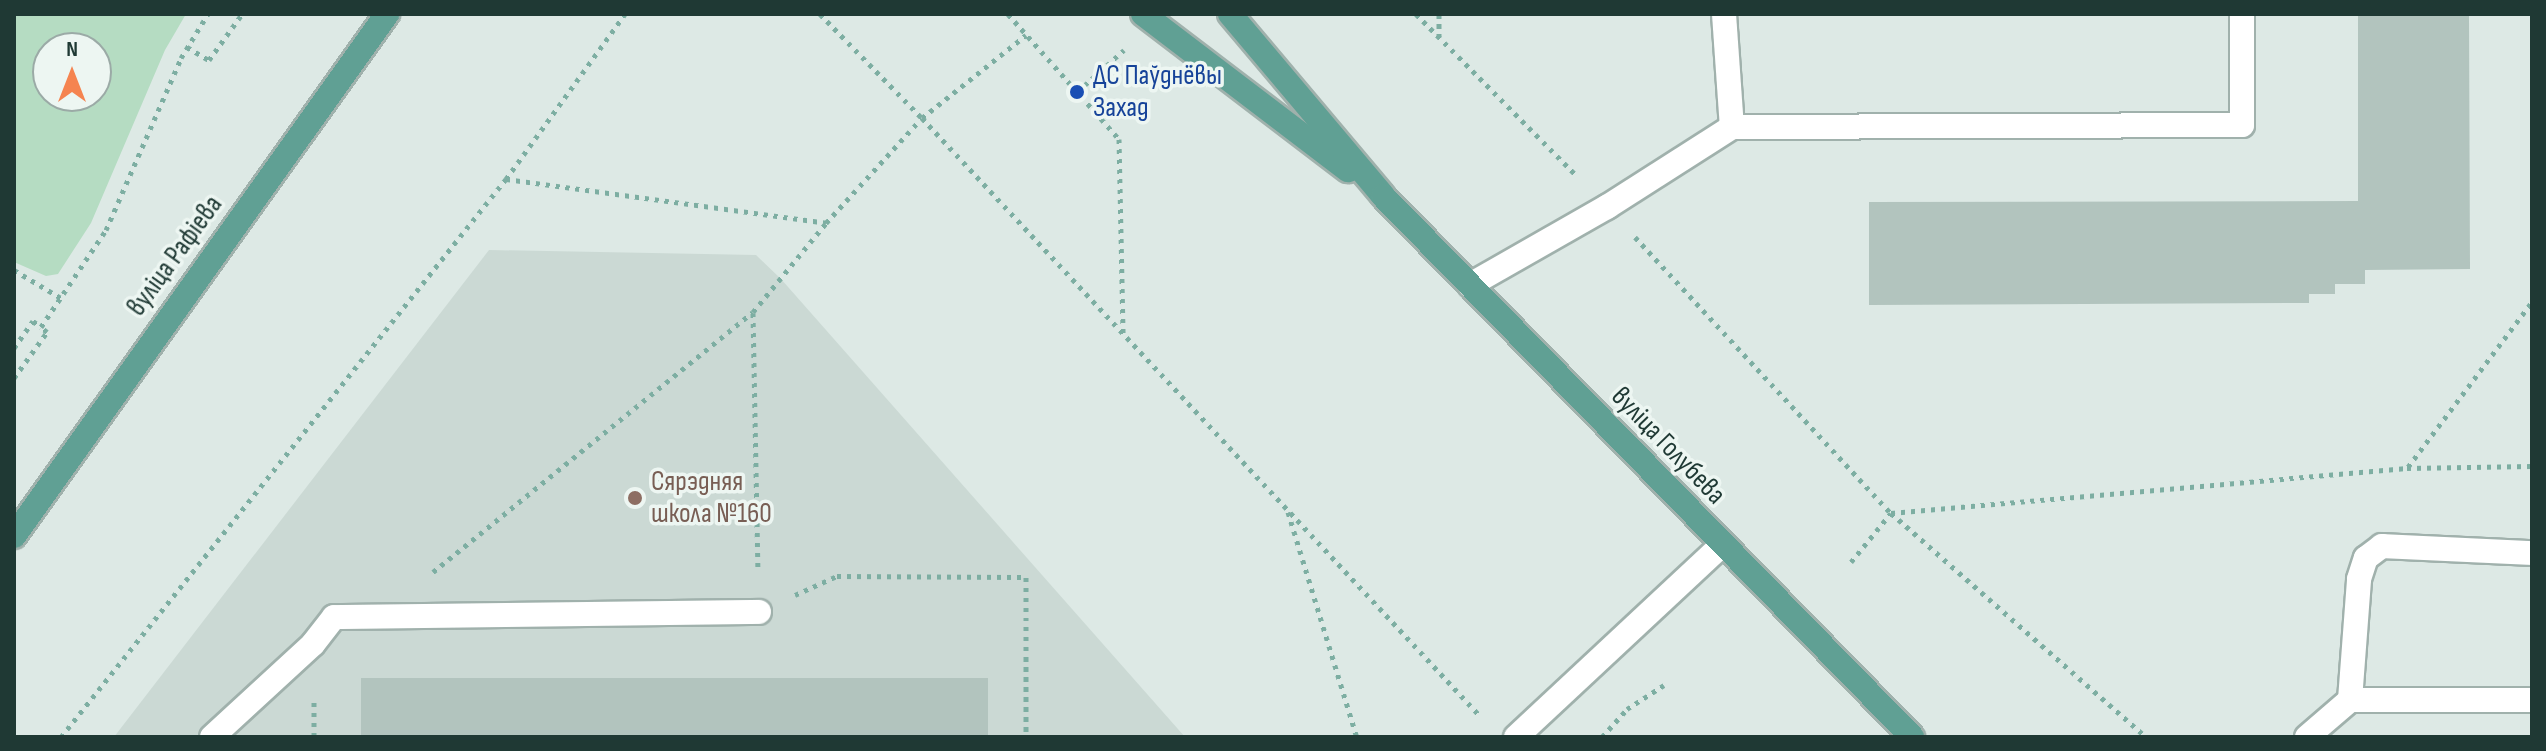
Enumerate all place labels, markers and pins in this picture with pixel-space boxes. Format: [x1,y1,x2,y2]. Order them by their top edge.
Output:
place label: ДС Паўднёвы Захад [1093,59,1222,125]
marker: ДС Паўднёвы Захад [1068,83,1086,101]
place label: Сярэдняя школа №160 [651,465,772,531]
marker: Сярэдняя школа №160 [626,489,644,507]

